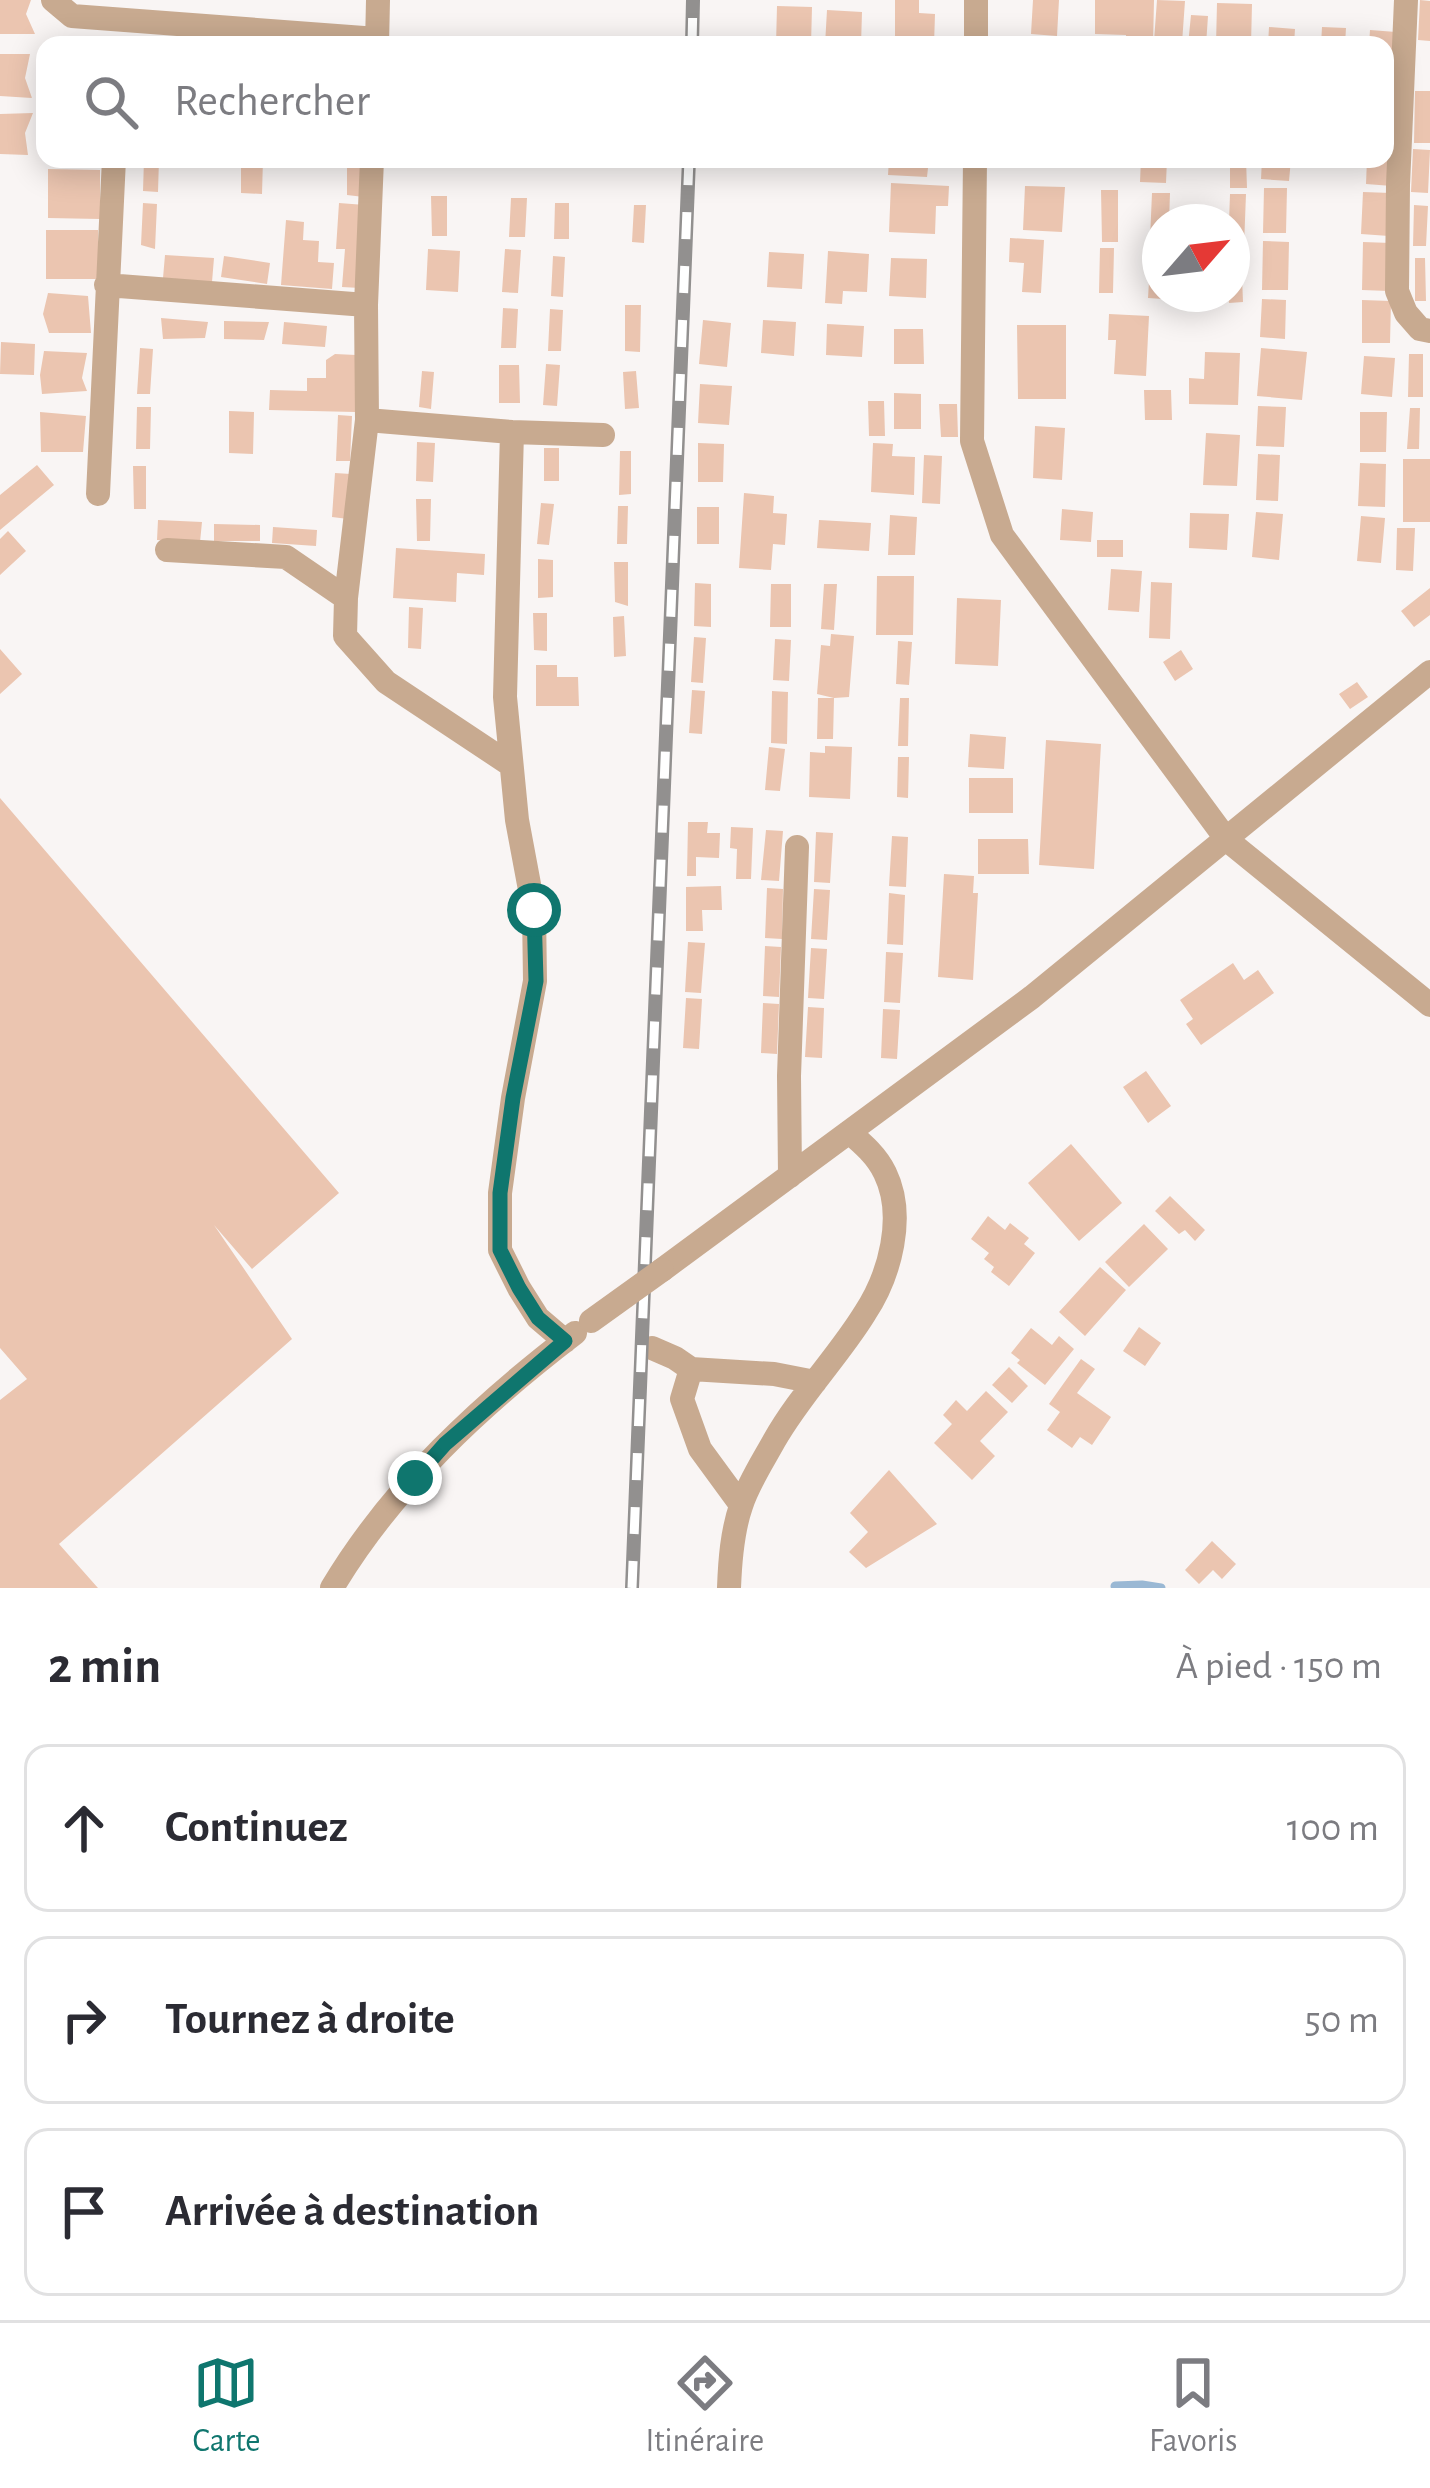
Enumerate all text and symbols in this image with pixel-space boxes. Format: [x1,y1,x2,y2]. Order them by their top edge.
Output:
search box [36,36,1394,168]
icon: search [78,69,144,135]
text: Rechercher [174,79,370,124]
north arrow [1142,204,1250,312]
route start [507,883,561,937]
route end [388,1451,442,1505]
text: 2 min [48,1641,161,1692]
text: À pied · 150 m [1176,1647,1382,1686]
icon: ahead [51,1795,117,1861]
text: Continuez [165,1805,348,1850]
text: 100 m [1287,1809,1379,1848]
icon: right [51,1987,117,2053]
text: Tournez à droite [165,1997,455,2042]
text: 50 m [1304,2001,1379,2040]
icon: arrive [51,2179,117,2245]
text: Arrivée à destination [165,2189,539,2234]
tab: Carte [192,2350,260,2462]
tab: Itinéraire [645,2350,764,2462]
tab: Favoris [1149,2350,1237,2462]

